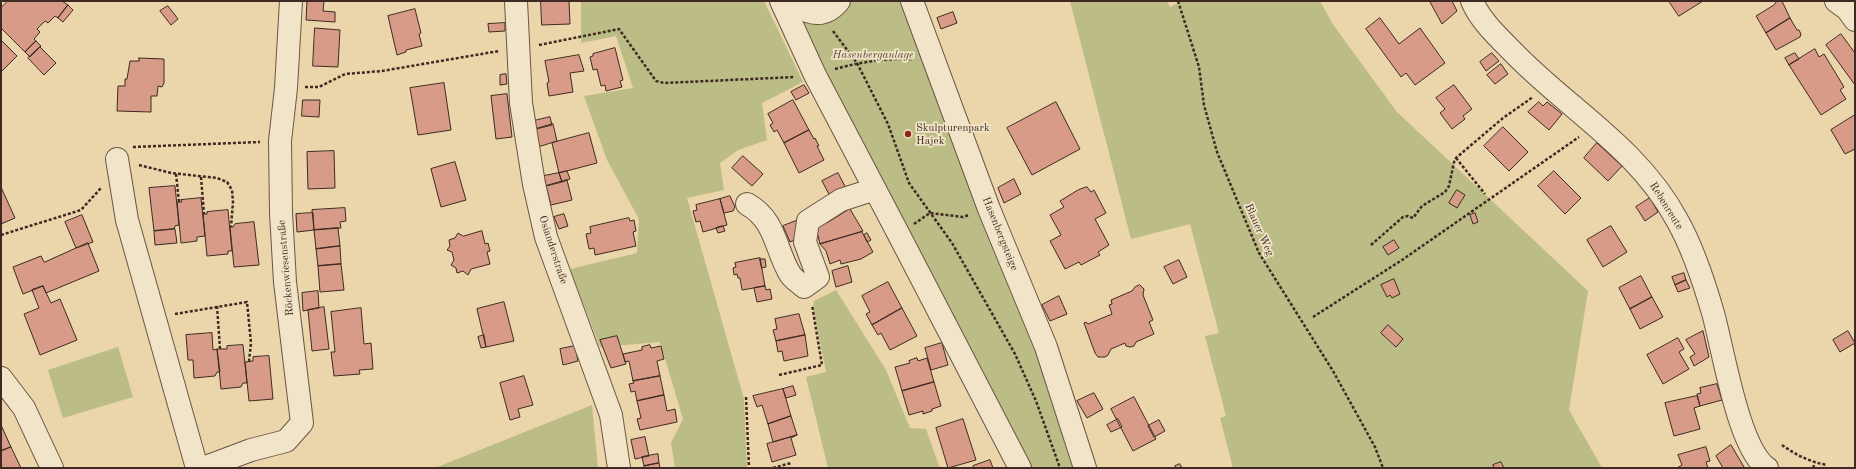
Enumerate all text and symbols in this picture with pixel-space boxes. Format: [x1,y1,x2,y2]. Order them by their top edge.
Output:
park label: Hasenberganlage [833,48,913,62]
place label: Skulpturenpark Hajek [916,121,990,147]
marker: Skulpturenpark Hajek [903,129,913,139]
street label: Rebenreute [1646,180,1686,232]
street label: Hasenbergsteige [979,195,1021,273]
street label: Blauer Weg [1242,202,1276,258]
street label: Osianderstraße [536,214,570,286]
street label: Röckenwiesenstraße [275,219,297,317]

